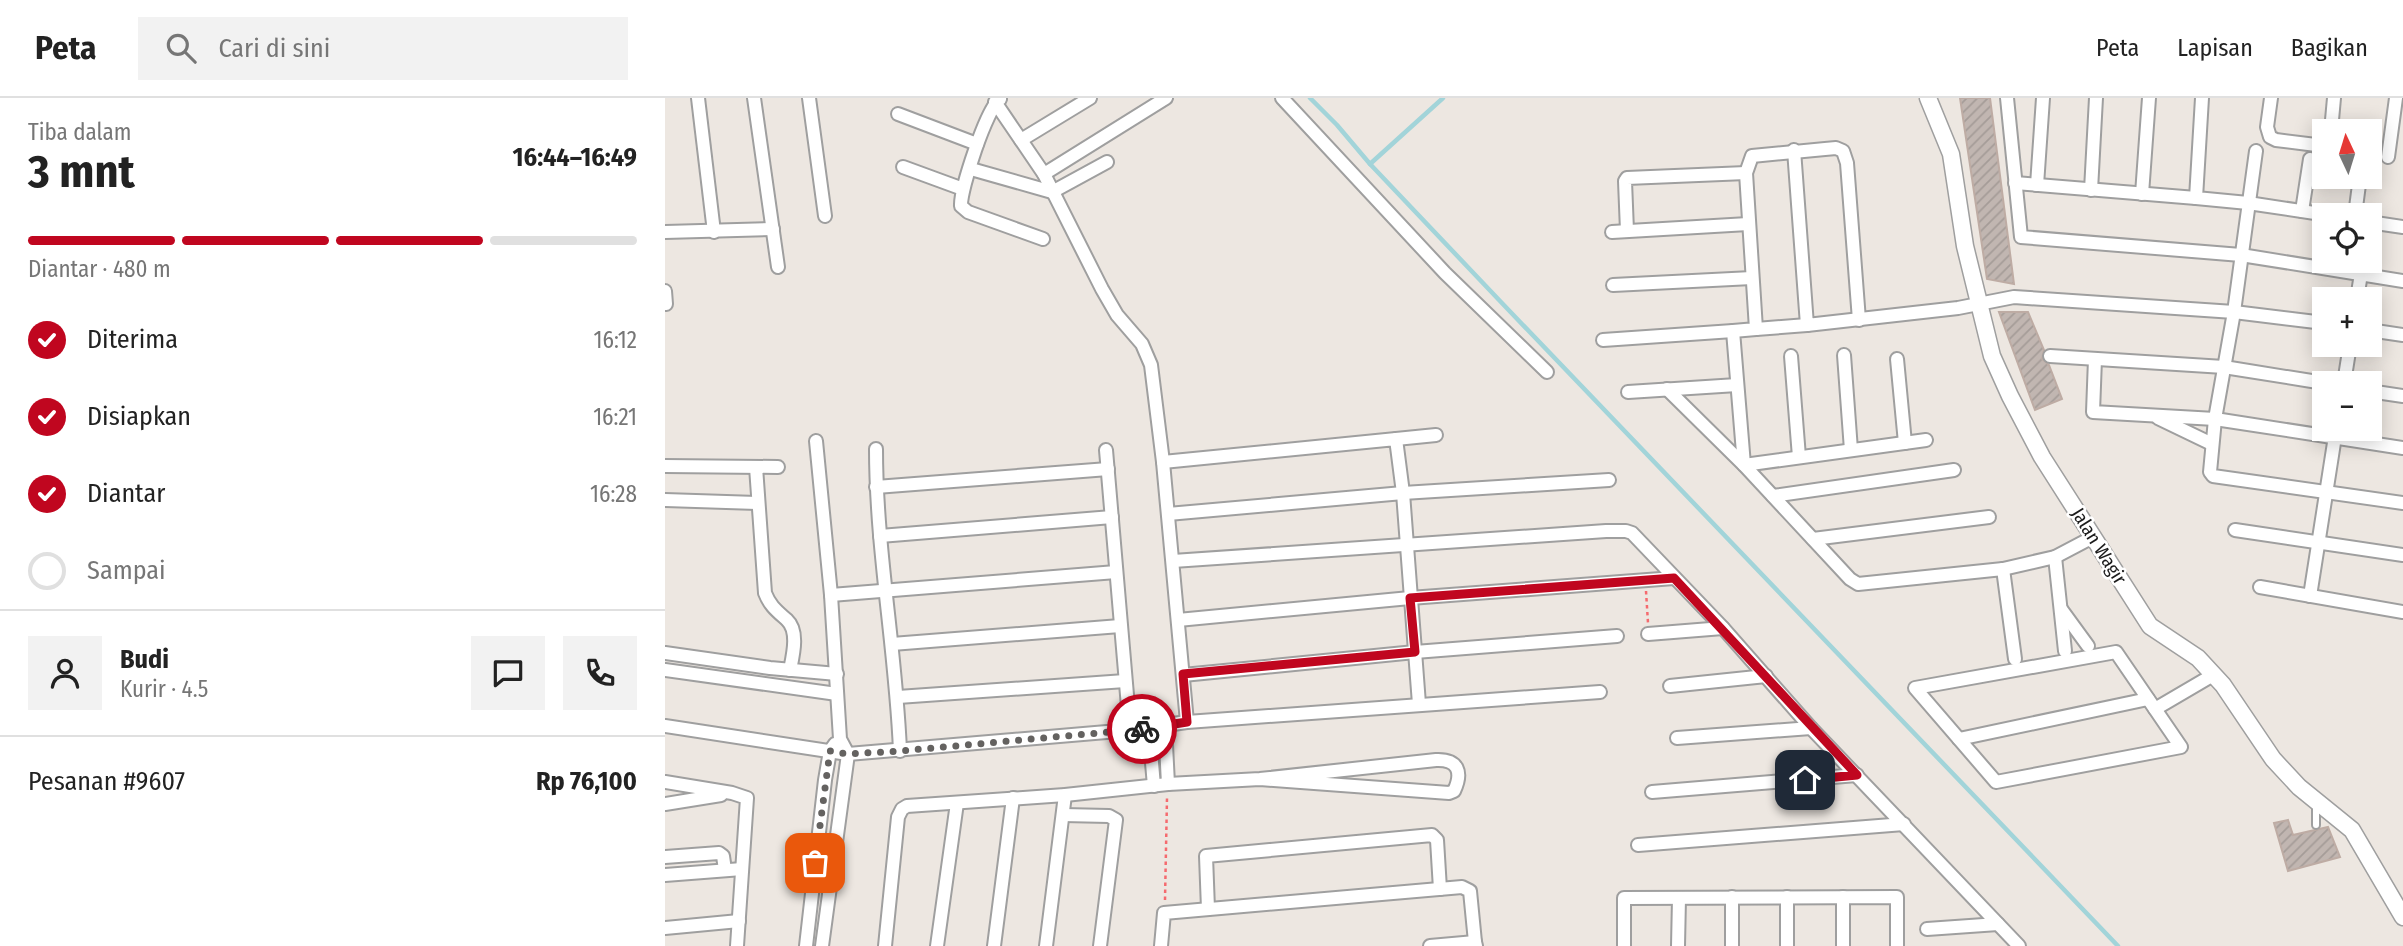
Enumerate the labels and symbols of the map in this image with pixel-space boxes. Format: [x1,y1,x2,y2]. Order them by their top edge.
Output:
north arrow [2312,119,2382,189]
street label: Jalan Wagir [2066,503,2132,589]
courier [1107,694,1177,764]
pin [1775,750,1835,810]
pin [785,833,845,893]

